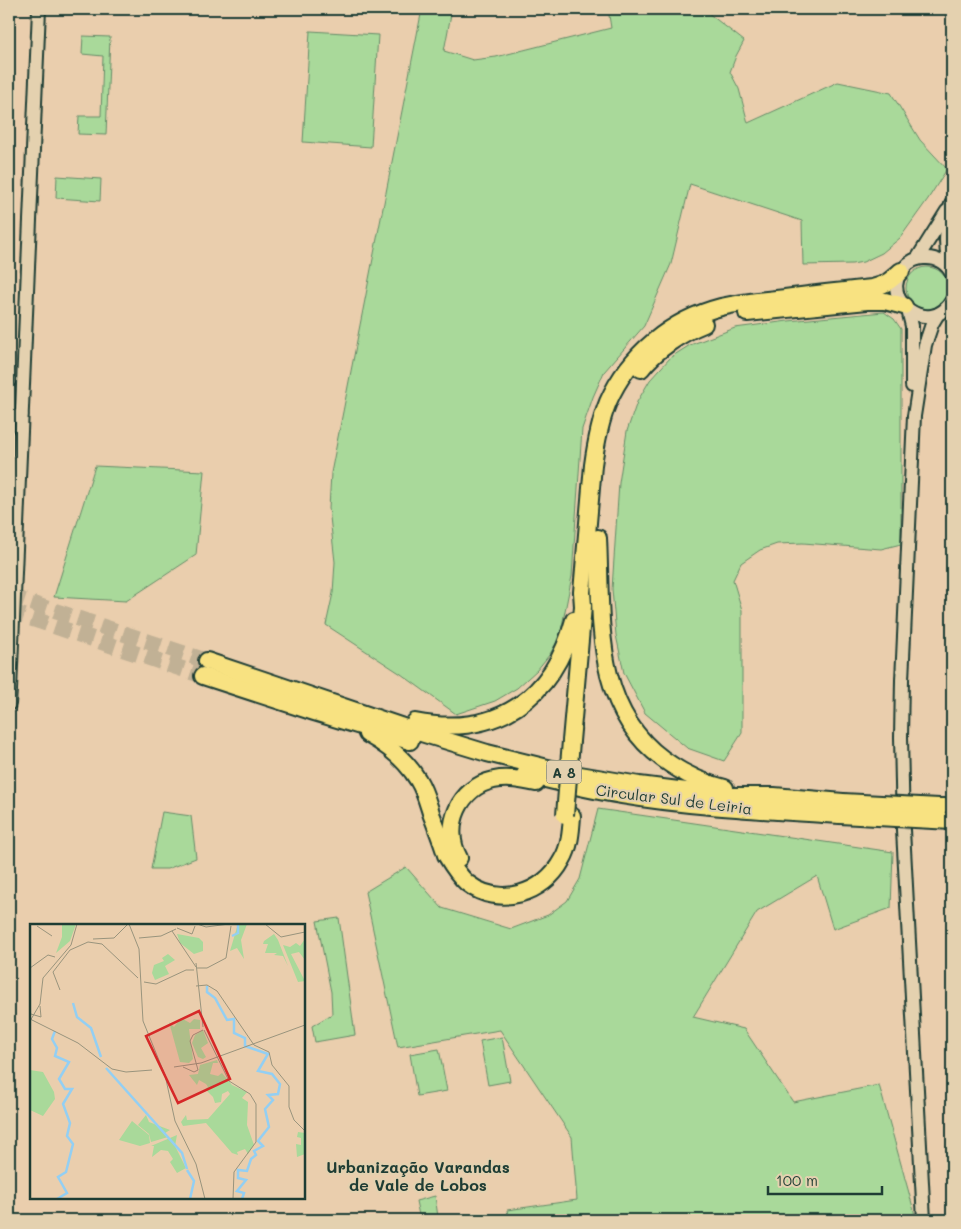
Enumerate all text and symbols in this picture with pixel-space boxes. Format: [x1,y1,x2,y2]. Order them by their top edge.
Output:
road number: A 8 [546,760,582,784]
street label: Circular Sul de Leiria [595,779,753,819]
inset map [30,924,305,1199]
district label: Urbanização Varandas de Vale de Lobos [326,1156,510,1195]
scale bar [768,1164,882,1196]
text: 100 m [776,1170,818,1190]

